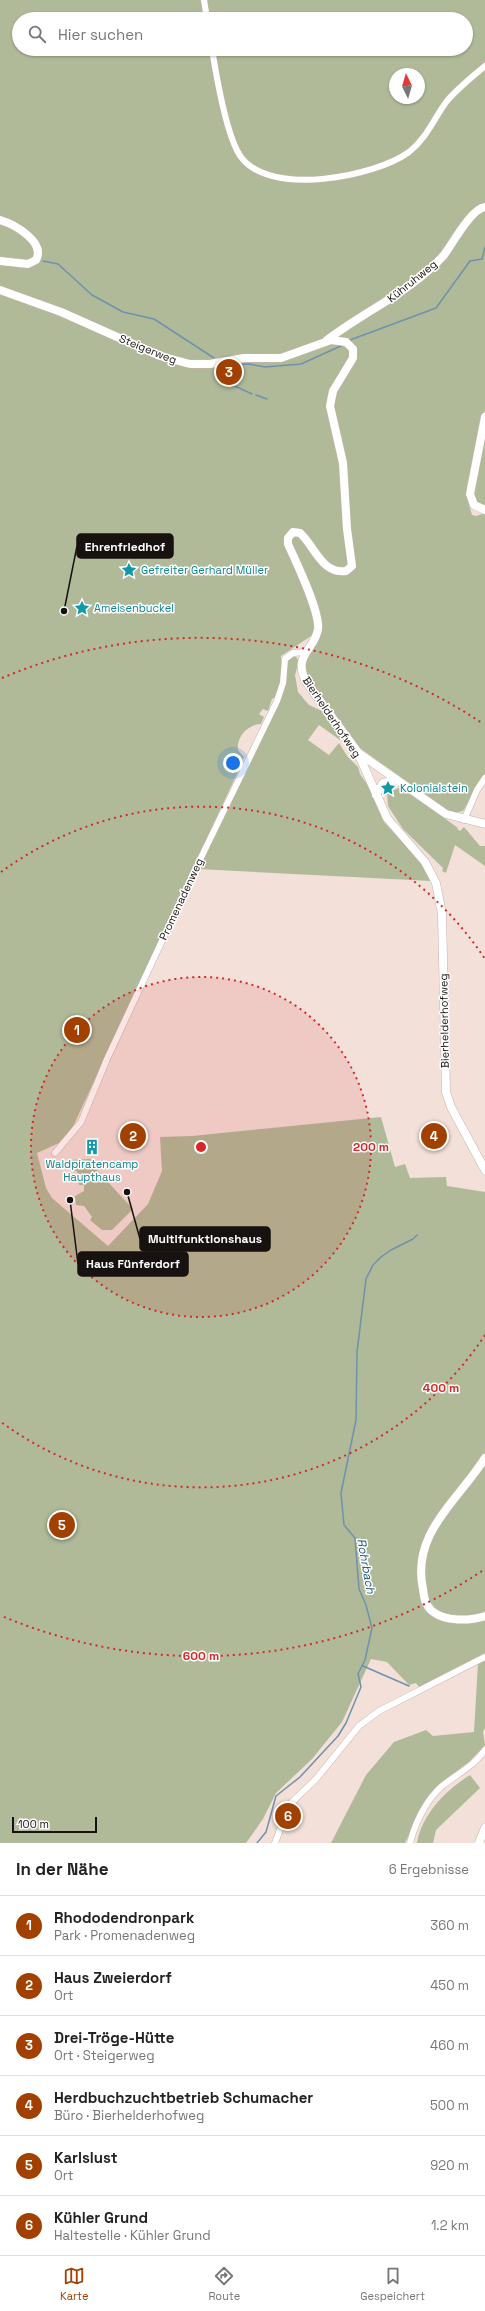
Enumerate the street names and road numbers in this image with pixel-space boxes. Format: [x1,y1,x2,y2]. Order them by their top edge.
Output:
street label: Kühruhweg [384,257,440,305]
street label: Steigerweg [117,331,179,367]
street label: Bierhelderhofweg [300,674,364,760]
street label: Promenadenweg [156,856,206,942]
street label: Bierhelderhofweg [436,973,452,1069]

